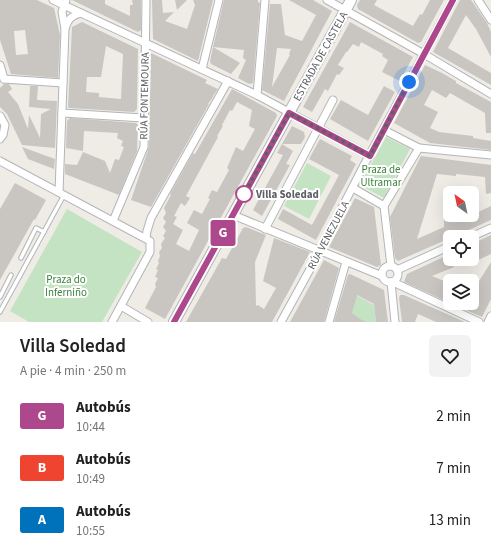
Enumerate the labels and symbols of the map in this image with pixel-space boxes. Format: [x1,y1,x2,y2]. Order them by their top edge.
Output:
street label: ESTRADA DE CASTELA [290,9,351,104]
street label: RÚA FONTEMOURA [136,52,153,140]
your location [399,72,419,92]
park label: Praza de Ultramar [360,162,402,190]
marker: Villa Soledad [235,185,253,203]
north arrow [443,186,479,222]
place label: Villa Soledad [255,187,319,202]
street label: RÚA VENEZUELA [304,198,353,272]
line badge: G [210,220,236,246]
park label: Praza do Inferniño [45,272,87,300]

